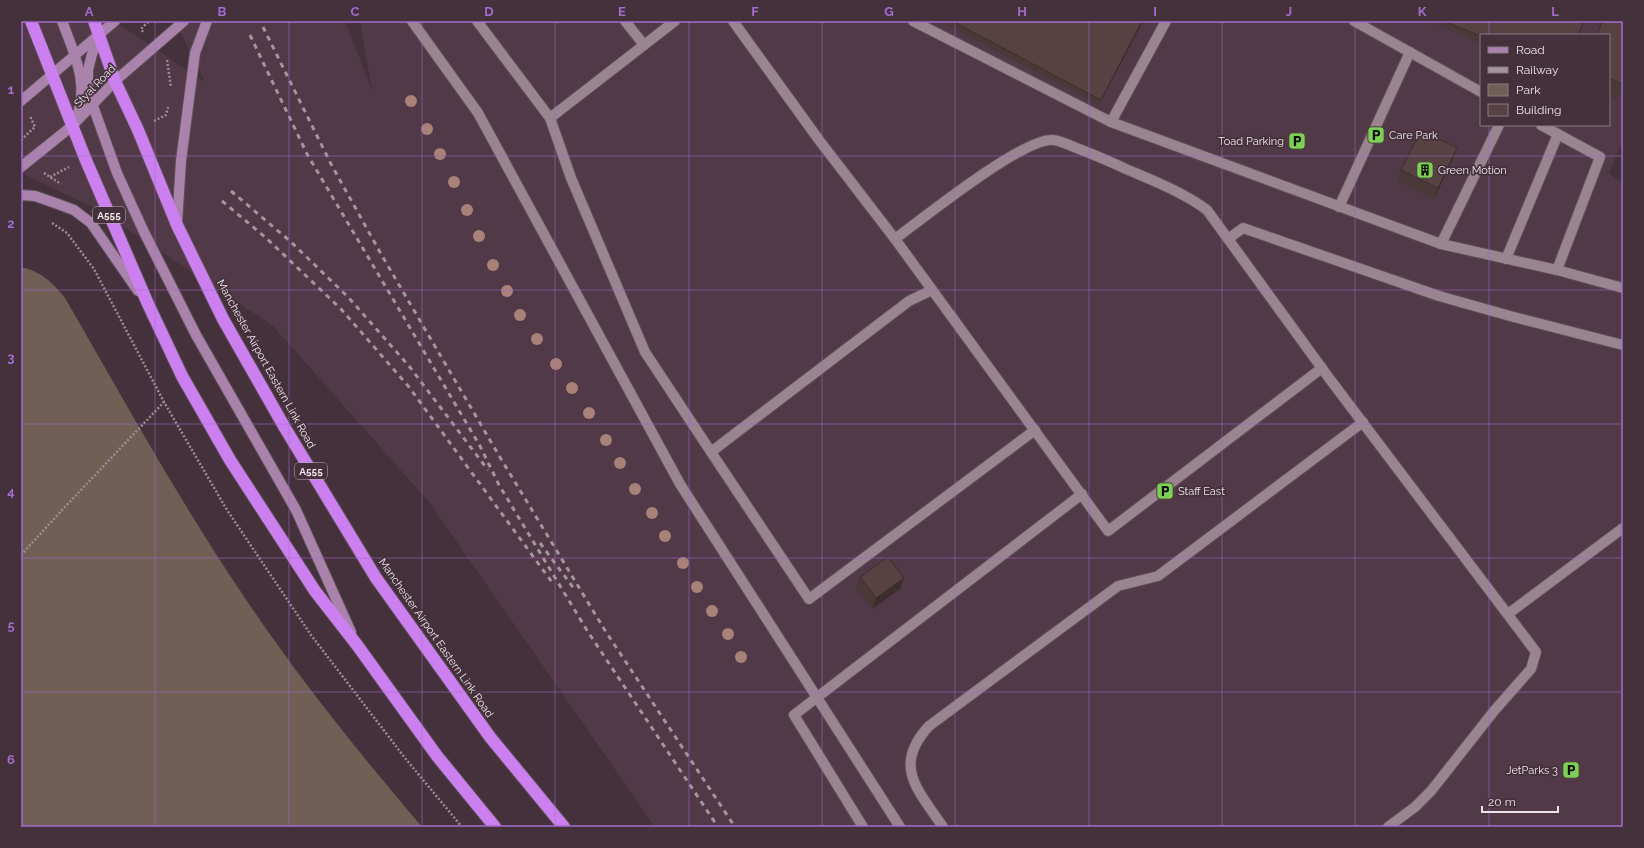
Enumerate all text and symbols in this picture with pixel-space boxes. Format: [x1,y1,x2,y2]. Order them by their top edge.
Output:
text: A [85,4,94,19]
text: B [218,4,227,19]
text: C [351,4,360,19]
text: D [484,4,494,19]
text: E [618,4,626,19]
text: F [751,4,759,19]
text: G [884,4,894,19]
text: H [1017,4,1027,19]
text: I [1153,4,1157,19]
text: J [1286,4,1292,19]
text: K [1418,4,1427,19]
text: L [1551,4,1559,19]
legend [1480,34,1610,126]
text: Road [1516,43,1545,57]
street label: Styal Road [72,62,119,110]
text: Railway [1516,63,1559,77]
text: 1 [8,82,15,97]
text: Park [1516,83,1541,97]
text: Building [1516,103,1562,117]
parking icon: Care Park [1366,125,1386,145]
place label: Care Park [1389,129,1438,142]
parking icon: Toad Parking [1287,131,1307,151]
place label: Toad Parking [1218,135,1284,148]
building icon: Green Motion [1415,160,1435,180]
place label: Green Motion [1438,164,1507,177]
road number: A555 [93,207,125,223]
text: 2 [7,216,15,231]
street label: Manchester Airport Eastern Link Road [214,277,318,451]
text: 3 [7,350,15,365]
road number: A555 [295,463,327,479]
parking icon: Staff East [1155,481,1175,501]
text: 4 [7,484,15,499]
place label: Staff East [1178,485,1225,498]
street label: Manchester Airport Eastern Link Road [376,556,496,720]
text: 5 [7,618,15,633]
text: 6 [7,752,15,767]
parking icon: JetParks 3 [1561,760,1581,780]
place label: JetParks 3 [1506,764,1558,777]
scale bar [1482,788,1558,814]
text: 20 m [1488,795,1516,809]

